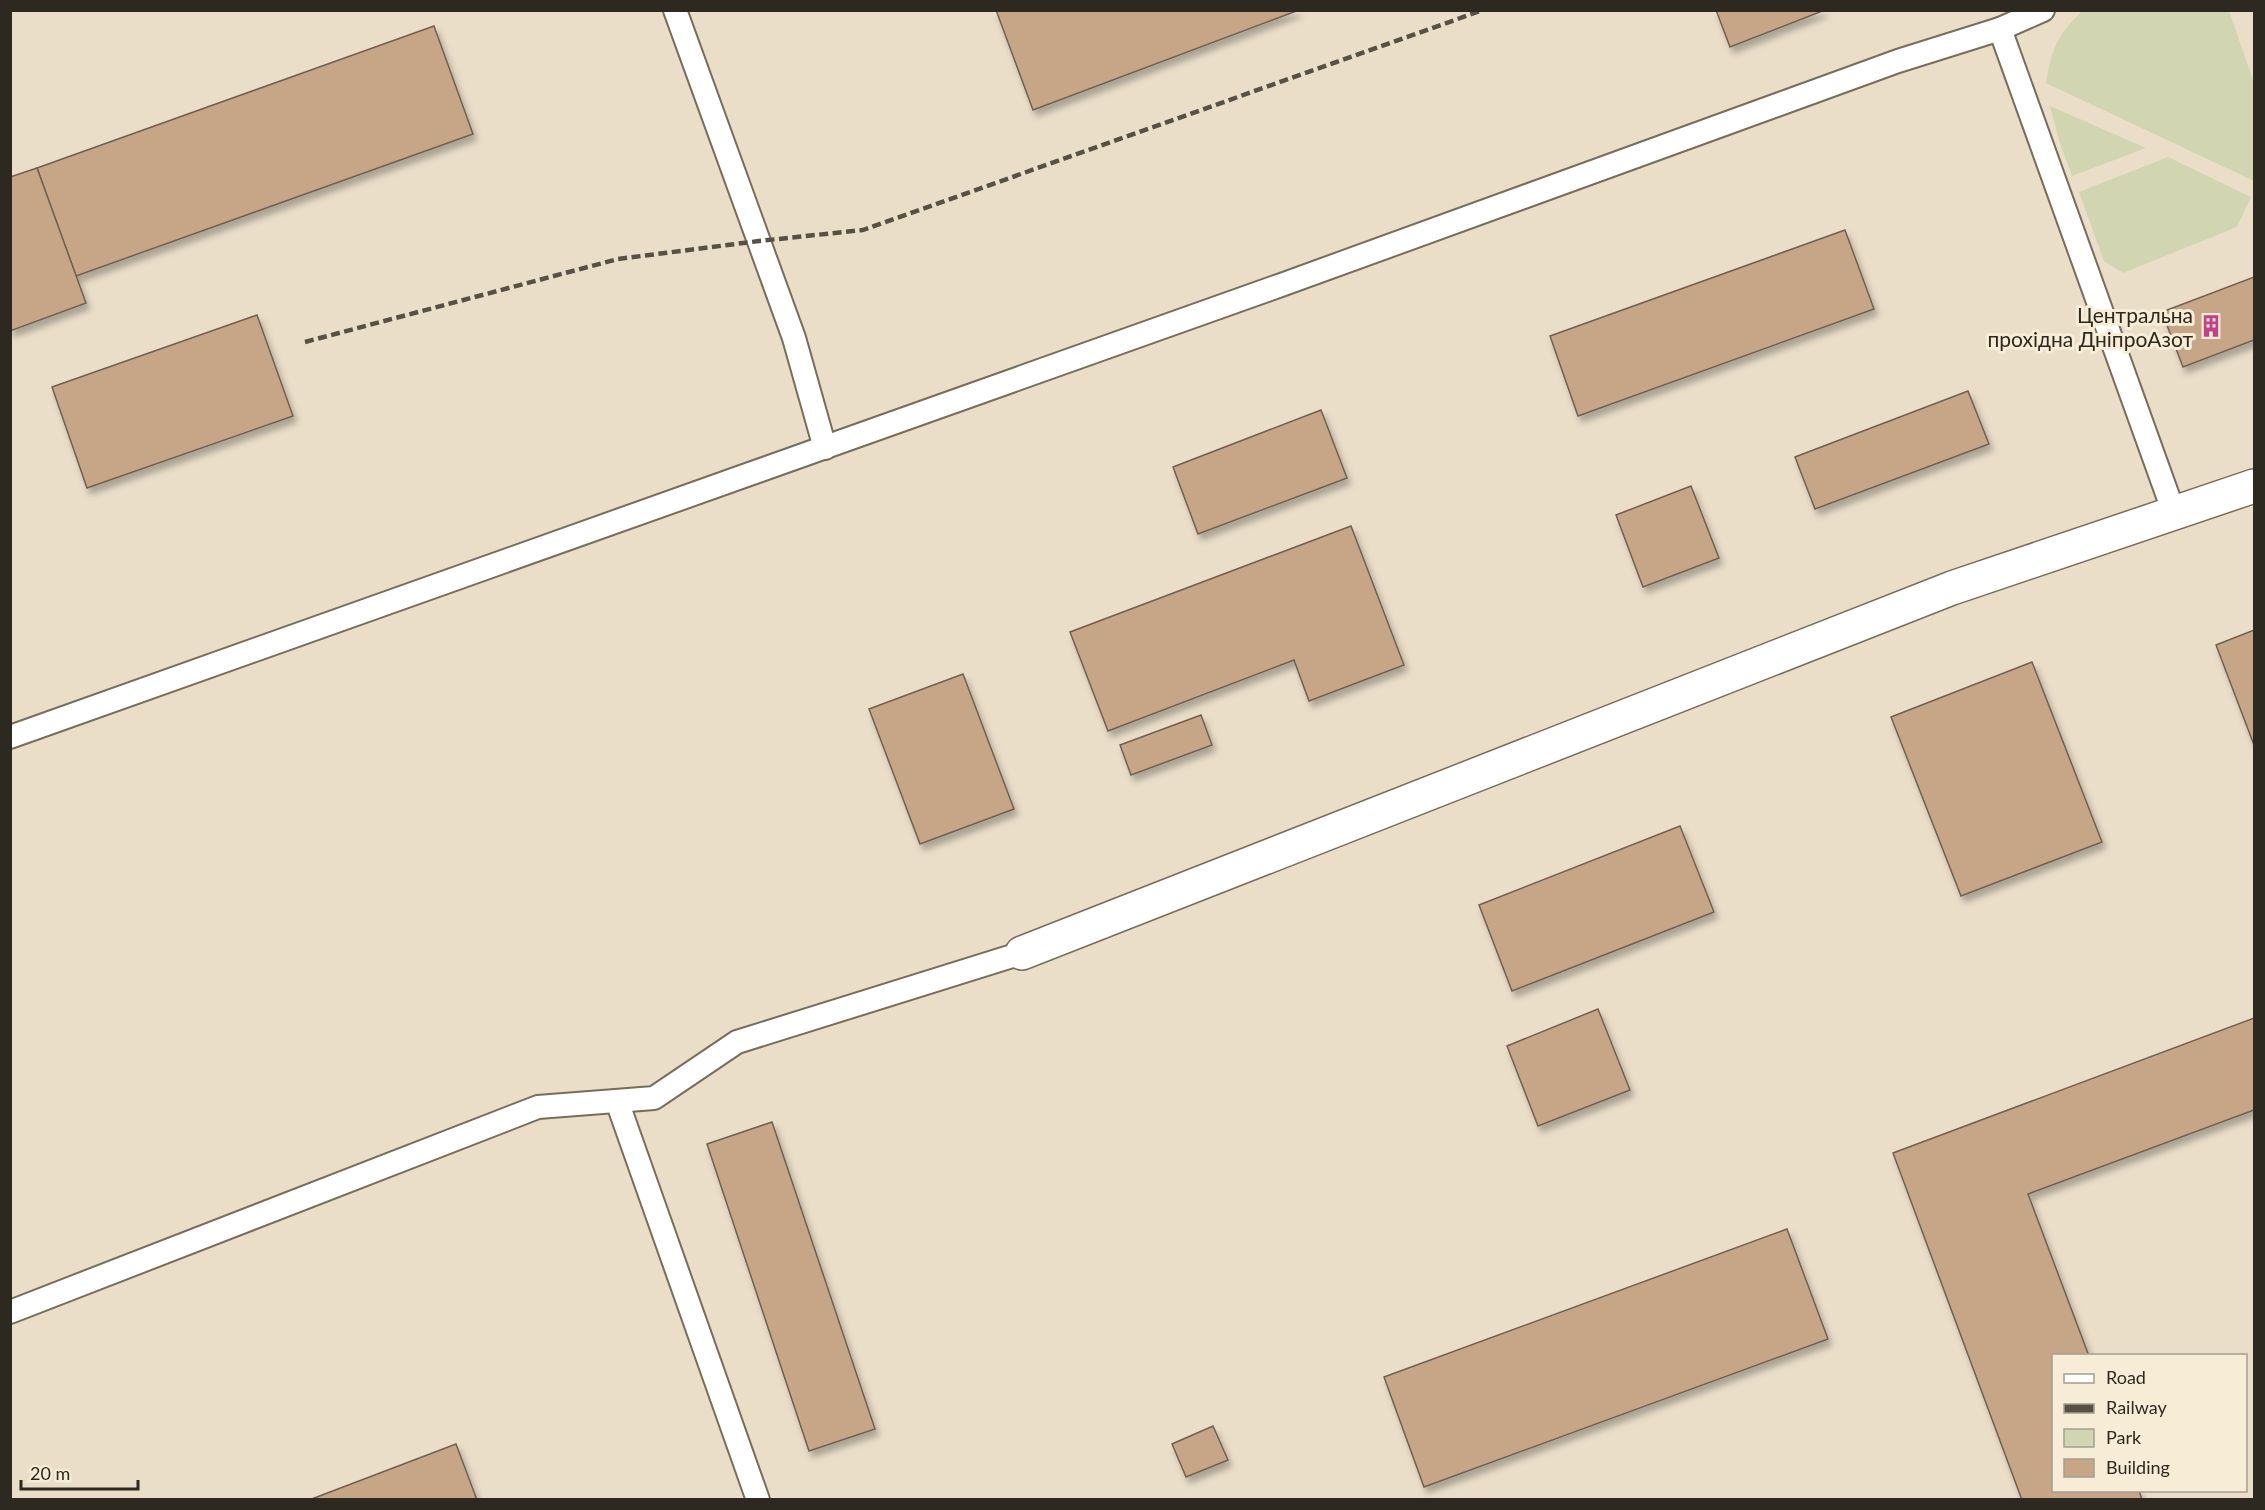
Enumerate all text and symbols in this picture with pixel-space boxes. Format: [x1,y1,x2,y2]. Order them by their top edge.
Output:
place label: Центральна прохідна ДніпроАзот [1988,302,2193,351]
building icon: Центральна прохідна ДніпроАзот [2198,313,2224,339]
legend [2052,1354,2247,1492]
text: Road [2106,1366,2146,1388]
text: Railway [2106,1396,2167,1418]
text: Park [2106,1426,2142,1448]
scale bar [21,1453,138,1491]
text: Building [2106,1456,2170,1478]
text: 20 m [30,1462,70,1484]

